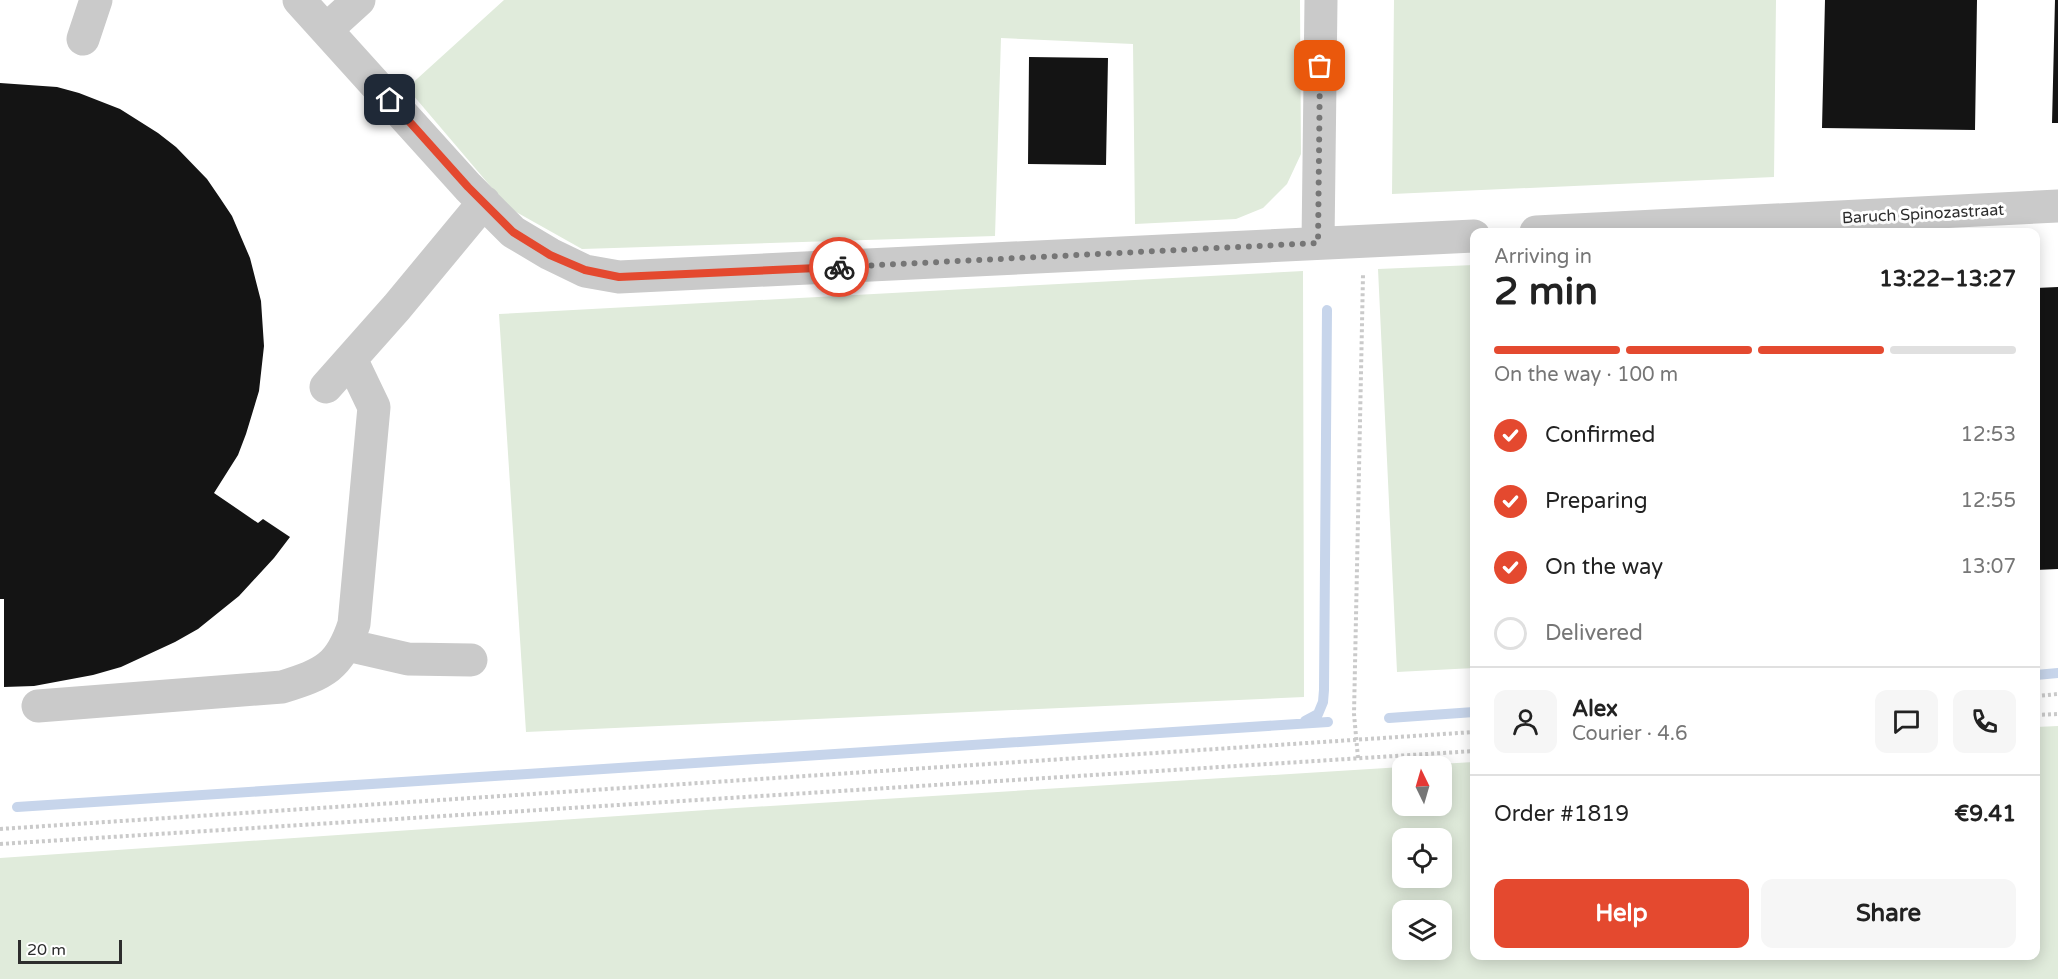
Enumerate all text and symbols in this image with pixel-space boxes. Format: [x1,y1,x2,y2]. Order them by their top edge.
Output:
pin [1294,40,1345,91]
icon: bag [1303,49,1336,82]
pin [364,74,415,125]
icon: home [373,83,406,116]
street label: Baruch Spinozastraat [1841,200,2005,228]
courier [809,237,869,297]
text: Arriving in [1494,245,1592,269]
icon: bike [823,251,856,284]
text: 13:22–13:27 [1879,266,2016,292]
text: 2 min [1494,268,1598,315]
text: On the way · 100 m [1494,363,1678,387]
icon: check [1494,419,1527,452]
text: Confirmed [1545,422,1655,448]
text: 12:53 [1961,423,2016,447]
icon: check [1494,485,1527,518]
text: Preparing [1545,488,1648,514]
text: 12:55 [1961,489,2016,513]
icon: check [1494,551,1527,584]
text: On the way [1545,554,1663,580]
text: 13:07 [1961,555,2016,579]
text: Delivered [1545,620,1643,646]
button: person [1494,690,1557,753]
button: chat [1875,690,1938,753]
button: phone [1953,690,2016,753]
text: Alex [1572,696,1618,722]
text: Courier · 4.6 [1572,722,1687,746]
north arrow [1392,756,1452,816]
map controls [1392,756,1452,960]
text: Order #1819 [1494,801,1629,827]
text: €9.41 [1954,801,2016,827]
button: locate [1392,828,1452,888]
button: Help [1494,879,1749,948]
button: Share [1761,879,2016,948]
button: layers [1392,900,1452,960]
scale bar [18,937,122,964]
text: 20 m [27,940,66,960]

